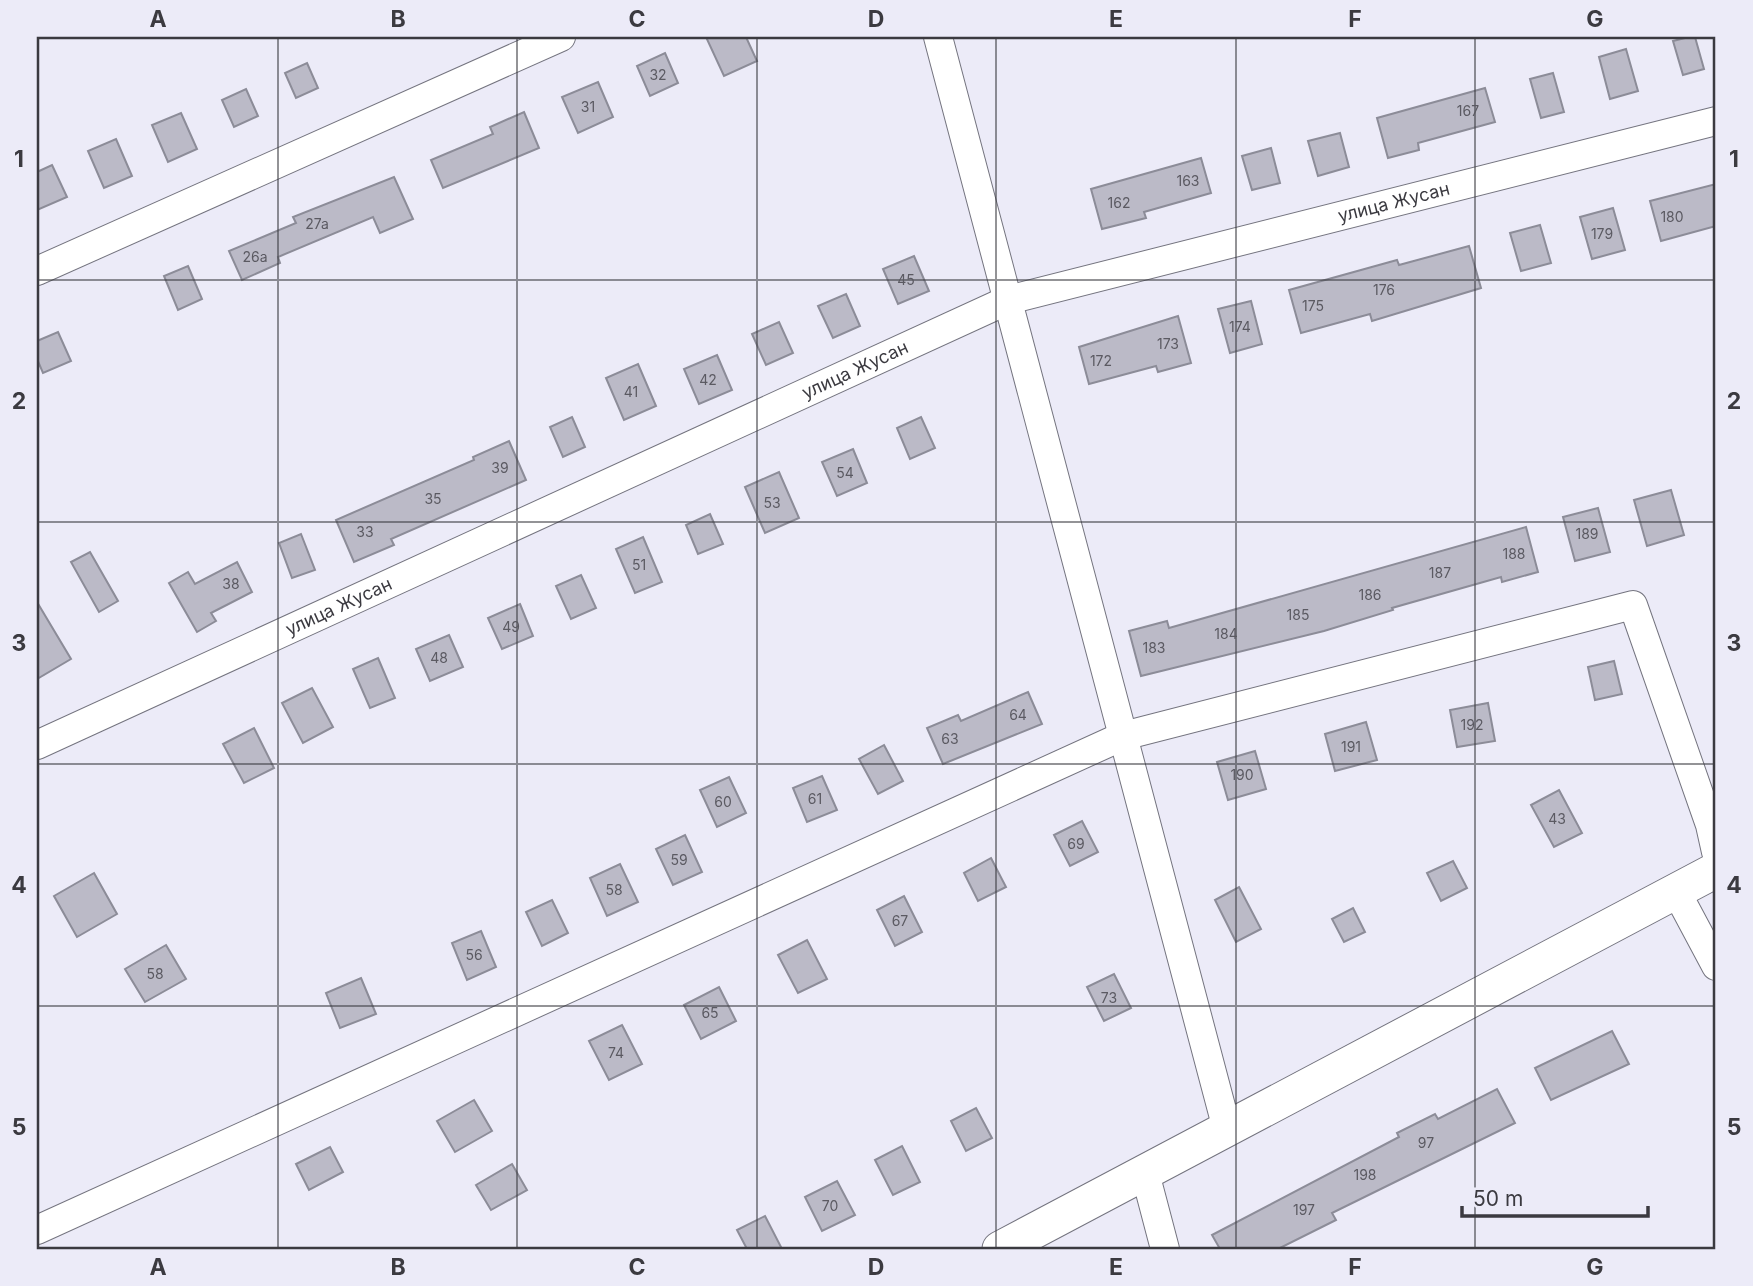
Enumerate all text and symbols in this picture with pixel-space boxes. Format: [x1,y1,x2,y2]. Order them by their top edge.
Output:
text: A [149,5,167,33]
text: B [390,5,406,33]
text: C [628,5,646,33]
text: D [868,5,884,33]
text: E [1109,5,1123,33]
text: F [1348,5,1362,33]
text: G [1586,5,1604,33]
house number: 32 [649,66,667,83]
house number: 31 [581,98,595,115]
house number: 167 [1457,102,1479,119]
text: 1 [14,145,24,173]
text: 1 [1729,145,1739,173]
house number: 163 [1176,172,1200,189]
street label: улица Жусан [1336,178,1452,226]
house number: 162 [1108,194,1130,211]
house number: 180 [1660,208,1684,225]
house number: 27а [305,215,329,232]
house number: 179 [1591,225,1613,242]
house number: 26а [242,248,268,265]
house number: 45 [897,271,915,288]
house number: 176 [1373,281,1395,298]
house number: 175 [1302,297,1324,314]
house number: 174 [1229,318,1251,335]
house number: 173 [1157,335,1179,352]
street label: улица Жусан [799,336,911,403]
house number: 172 [1090,352,1112,369]
house number: 42 [699,371,717,388]
house number: 41 [624,383,638,400]
text: 2 [12,387,26,415]
text: 2 [1727,387,1741,415]
house number: 39 [491,459,509,476]
house number: 54 [836,464,854,481]
house number: 35 [424,490,442,507]
house number: 53 [763,494,781,511]
house number: 33 [356,523,374,540]
house number: 189 [1575,525,1599,542]
house number: 188 [1502,545,1526,562]
house number: 51 [632,556,646,573]
house number: 187 [1429,564,1451,581]
street label: улица Жусан [282,573,395,640]
house number: 38 [222,575,240,592]
house number: 186 [1358,586,1382,603]
house number: 185 [1287,606,1309,623]
house number: 49 [502,618,520,635]
house number: 184 [1214,625,1238,642]
text: 3 [12,629,26,657]
text: 3 [1727,629,1741,657]
house number: 183 [1142,639,1166,656]
house number: 48 [430,649,448,666]
house number: 64 [1009,706,1027,723]
house number: 192 [1461,716,1483,733]
house number: 63 [941,730,959,747]
house number: 191 [1341,738,1361,755]
house number: 190 [1230,766,1254,783]
house number: 61 [808,790,822,807]
house number: 60 [714,793,732,810]
house number: 43 [1548,810,1566,827]
house number: 69 [1067,835,1085,852]
house number: 59 [670,851,688,868]
text: 4 [11,871,27,899]
text: 4 [1726,871,1742,899]
house number: 58 [605,881,623,898]
house number: 67 [892,912,908,929]
house number: 56 [465,946,483,963]
house number: 58 [146,965,164,982]
house number: 73 [1101,989,1117,1006]
house number: 65 [701,1004,719,1021]
house number: 74 [608,1044,624,1061]
text: 5 [12,1113,26,1141]
text: 5 [1727,1113,1741,1141]
house number: 97 [1418,1134,1434,1151]
house number: 198 [1353,1166,1377,1183]
scale bar [1462,1174,1648,1218]
text: 50 m [1473,1186,1523,1211]
house number: 70 [822,1197,838,1214]
house number: 197 [1293,1201,1315,1218]
text: A [149,1253,167,1281]
text: B [390,1253,406,1281]
text: C [628,1253,646,1281]
text: D [868,1253,884,1281]
text: E [1109,1253,1123,1281]
text: F [1348,1253,1362,1281]
text: G [1586,1253,1604,1281]

